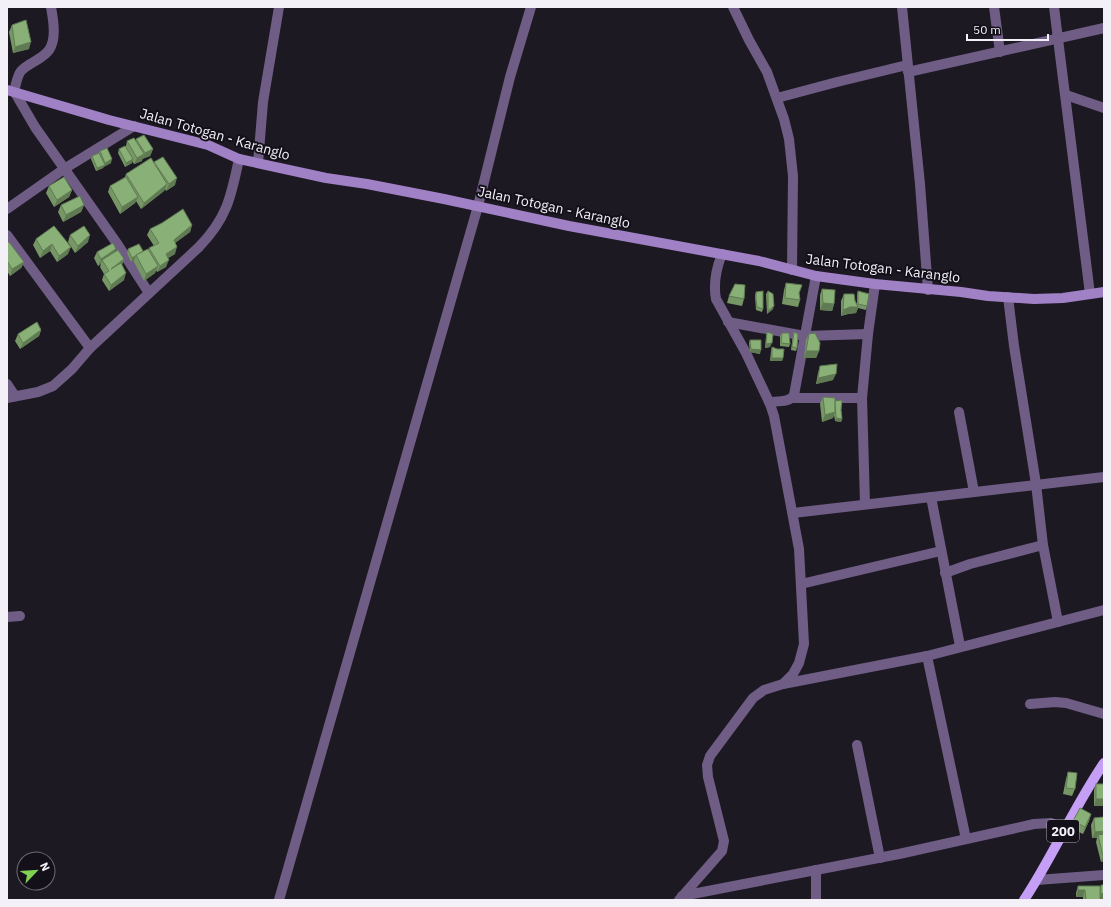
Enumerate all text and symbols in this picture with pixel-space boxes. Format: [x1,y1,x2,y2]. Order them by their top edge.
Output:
scale bar [967,16,1048,42]
text: 50 m [973,22,1001,37]
street label: Jalan Totogan - Karanglo [138,104,292,164]
street label: Jalan Totogan - Karanglo [476,182,632,232]
street label: Jalan Totogan - Karanglo [805,250,961,286]
road number: 200 [1047,820,1079,842]
north arrow [16,851,56,891]
text: N [37,860,53,873]

